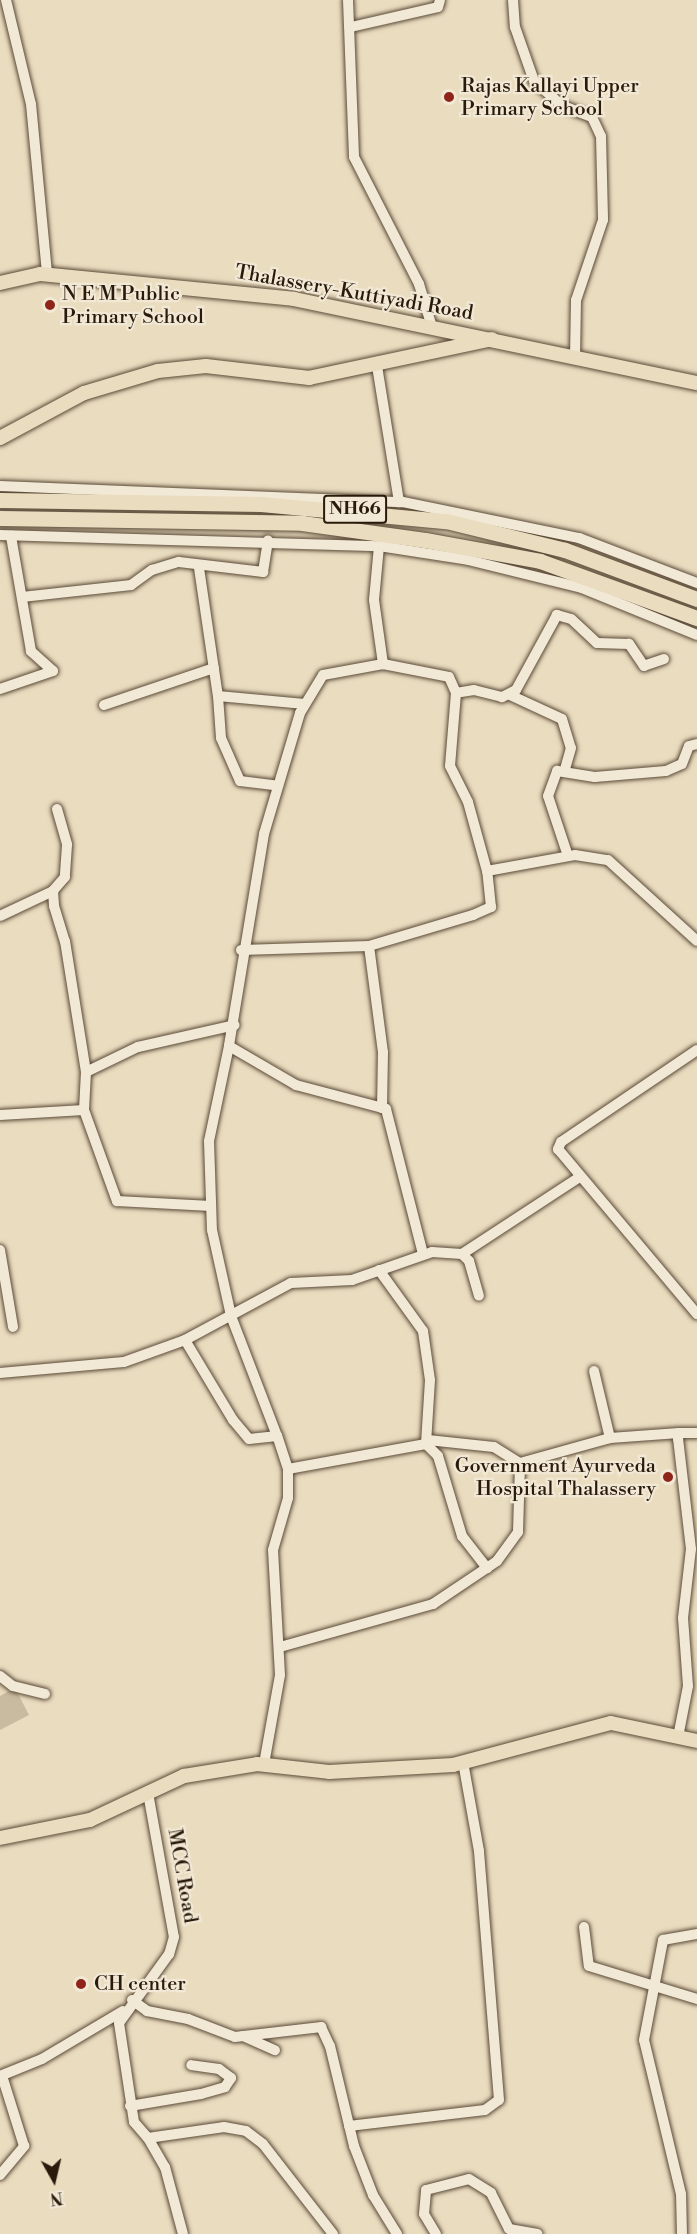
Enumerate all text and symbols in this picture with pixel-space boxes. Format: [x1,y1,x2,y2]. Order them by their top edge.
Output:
place label: Rajas Kallayi Upper Primary School [461,74,639,121]
marker: Rajas Kallayi Upper Primary School [442,90,456,104]
street label: Thalassery-Kuttiyadi Road [233,260,475,326]
place label: N E M Public Primary School [62,282,204,329]
marker: N E M Public Primary School [43,298,57,312]
road number: NH66 [322,494,388,524]
place label: Government Ayurveda Hospital Thalassery [455,1454,656,1501]
marker: Government Ayurveda Hospital Thalassery [661,1470,675,1484]
street label: MCC Road [162,1827,202,1925]
place label: CH center [94,1972,186,1996]
marker: CH center [72,1975,90,1993]
north arrow [24,2150,84,2210]
text: N [49,2187,64,2209]

